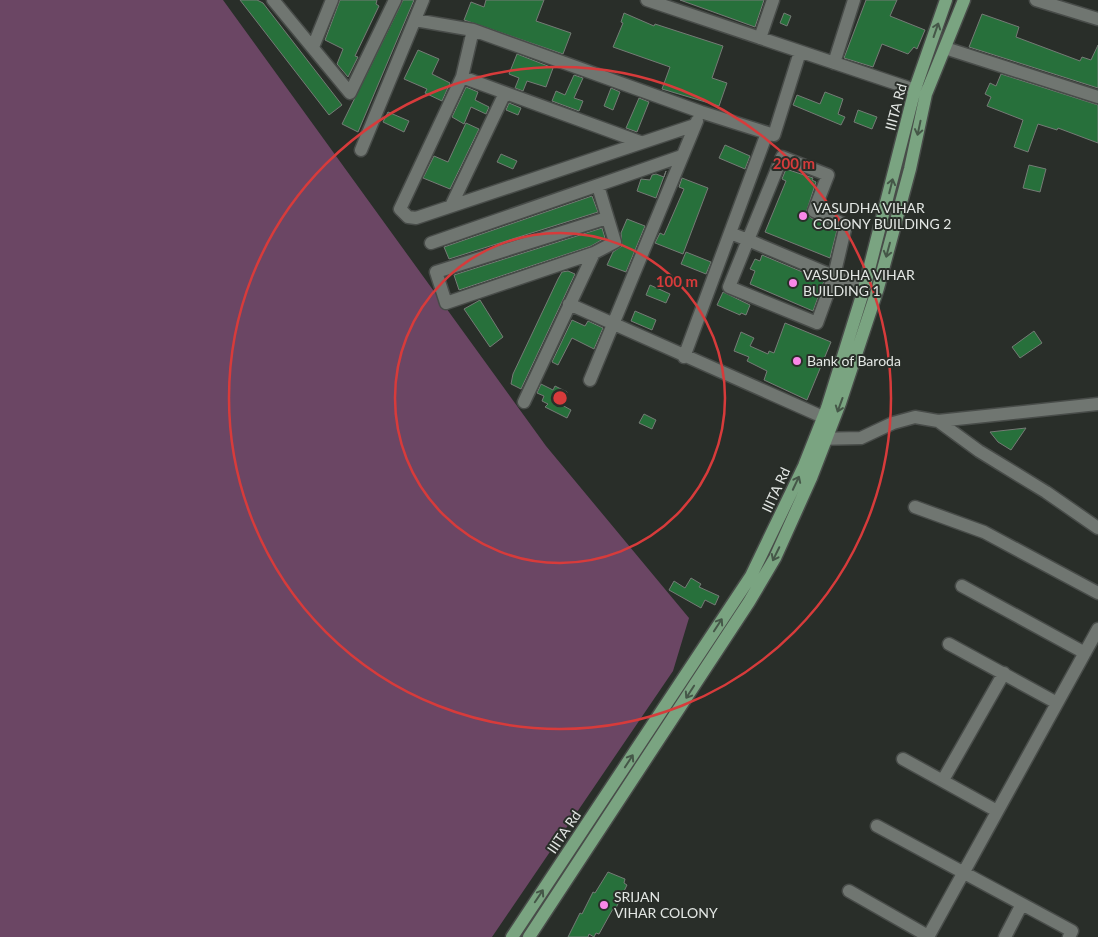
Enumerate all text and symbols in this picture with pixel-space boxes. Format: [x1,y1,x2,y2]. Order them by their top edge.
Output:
one-way arrow [931,22,941,38]
street label: IIITA Rd [881,82,910,132]
one-way arrow [914,120,923,136]
text: 200 m [773,154,815,172]
one-way arrow [886,178,896,194]
place label: VASUDHA VIHAR COLONY BUILDING 2 [813,199,951,232]
marker: VASUDHA VIHAR COLONY BUILDING 2 [797,210,809,222]
one-way arrow [883,241,893,257]
place label: VASUDHA VIHAR BUILDING 1 [803,266,915,299]
text: 100 m [656,272,698,290]
marker: VASUDHA VIHAR BUILDING 1 [787,277,799,289]
place label: Bank of Baroda [807,352,901,369]
marker: Bank of Baroda [791,355,803,367]
centre of rings [551,389,569,407]
one-way arrow [835,396,844,412]
street label: IIITA Rd [758,464,793,515]
one-way arrow [791,476,801,491]
one-way arrow [771,546,781,561]
one-way arrow [713,619,723,633]
one-way arrow [685,684,695,698]
one-way arrow [623,754,634,768]
street label: IIITA Rd [543,807,584,856]
place label: SRIJAN VIHAR COLONY [614,888,718,921]
one-way arrow [534,890,544,904]
marker: SRIJAN VIHAR COLONY [598,899,610,911]

